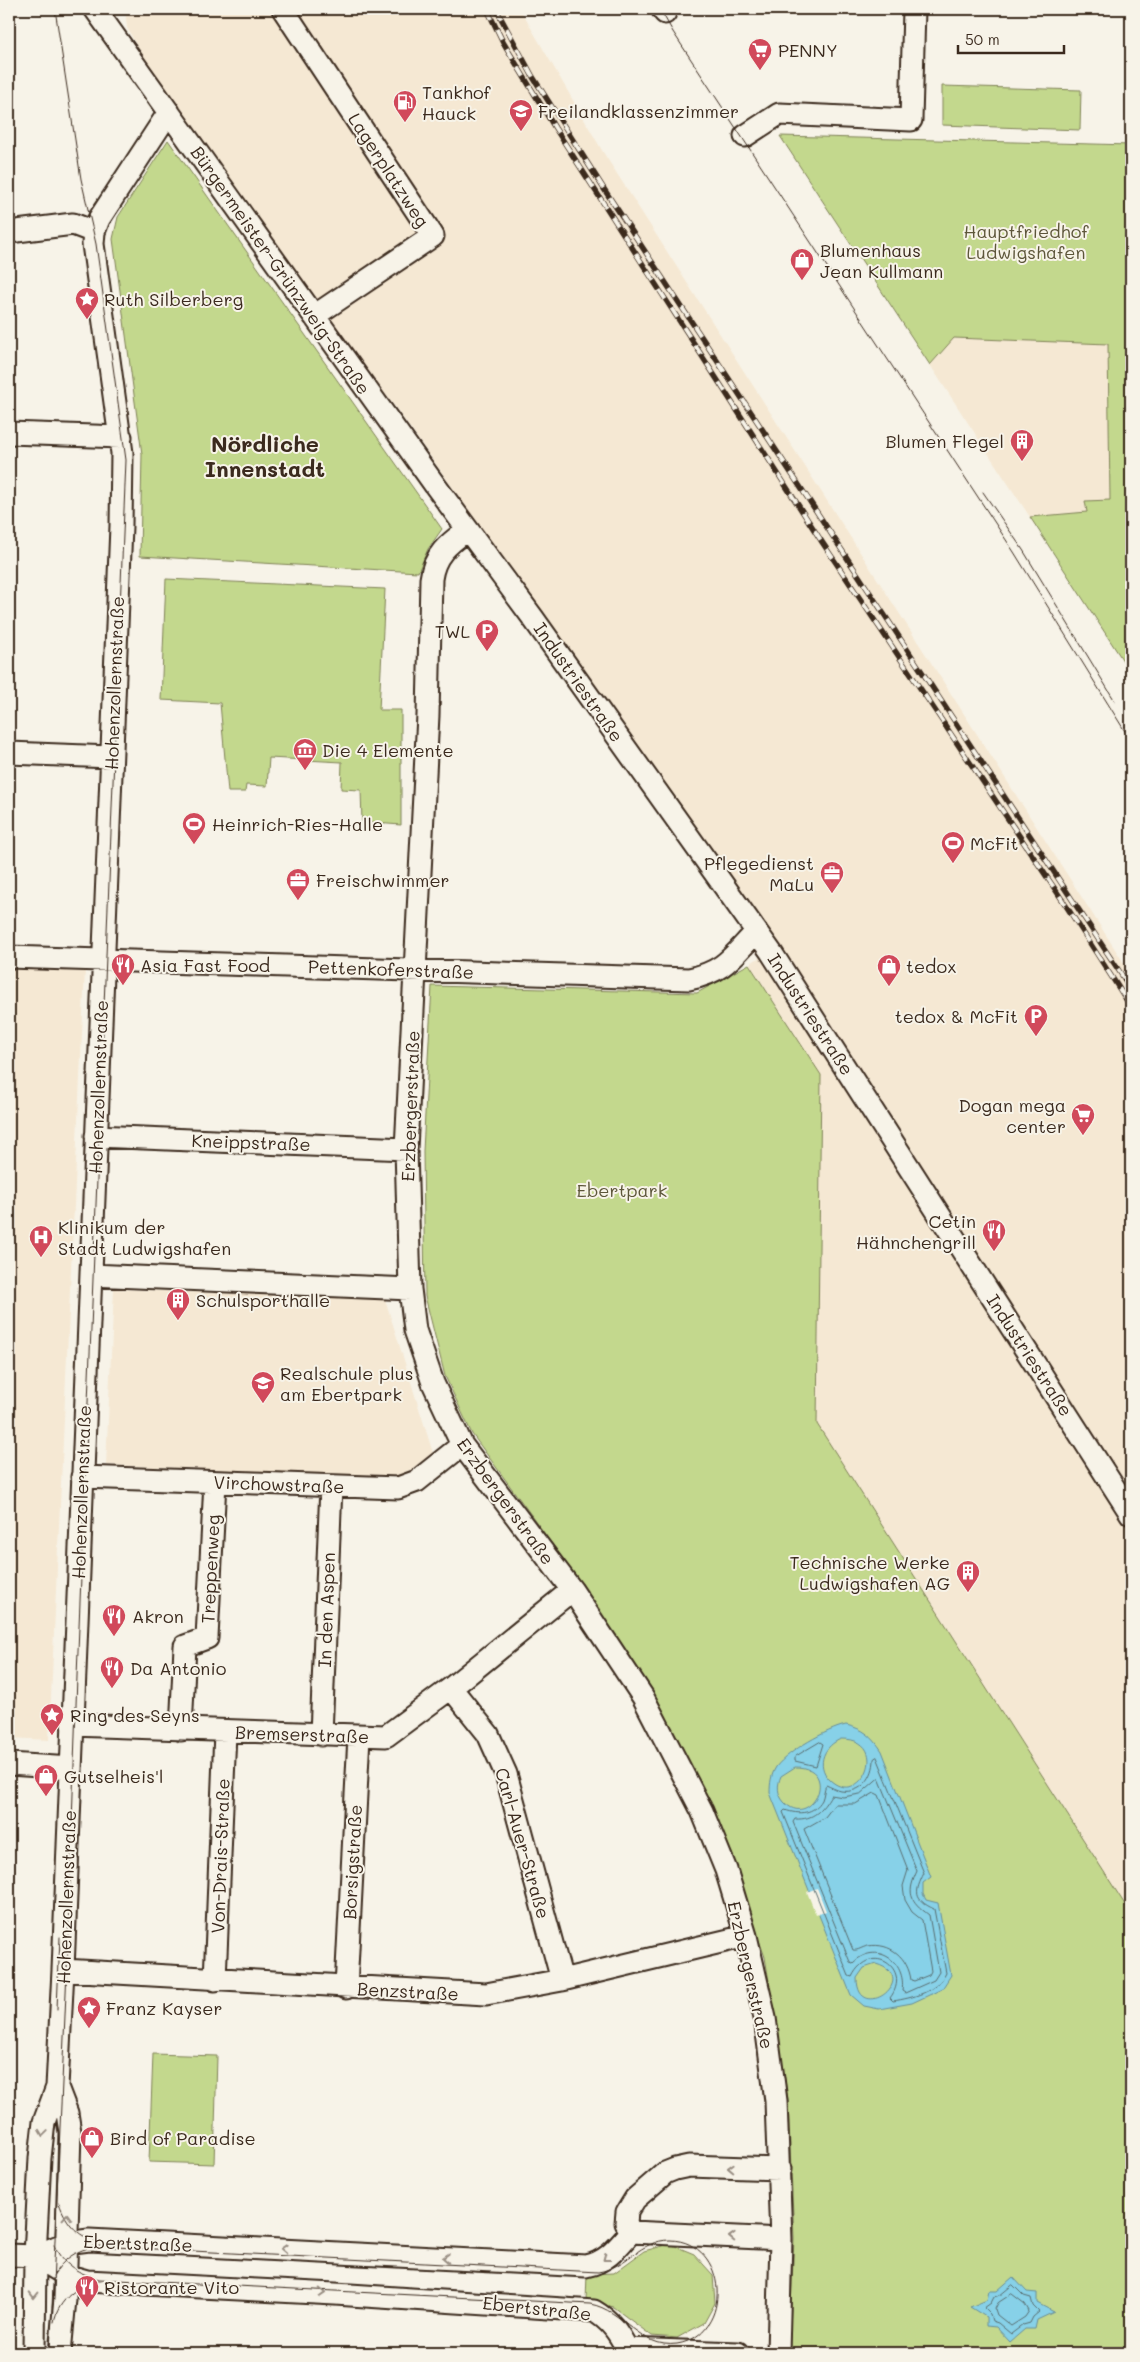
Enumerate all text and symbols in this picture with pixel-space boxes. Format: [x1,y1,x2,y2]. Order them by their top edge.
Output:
scale bar [958,22,1064,54]
text: 50 m [965,29,1000,49]
supermarket icon: PENNY [747,37,773,71]
place label: PENNY [778,38,838,62]
place label: Tankhof Hauck [422,80,492,125]
fuel station icon: Tankhof Hauck [392,89,418,123]
school or university icon: Freilandklassenzimmer [508,98,534,132]
place label: Freilandklassenzimmer [538,99,739,123]
street label: Lagerplatzweg [343,108,435,232]
street label: Bürgermeister-Grünzweig-Straße [186,141,376,399]
park label: Hauptfriedhof Ludwigshafen [964,219,1089,264]
place label: Blumenhaus Jean Kullmann [820,238,943,283]
shop icon: Blumenhaus Jean Kullmann [789,247,815,281]
place icon: Ruth Silberberg [74,286,100,320]
place label: Ruth Silberberg [104,287,243,311]
building icon: Blumen Flegel [1009,428,1035,462]
district label: Nördliche Innenstadt [205,429,325,483]
place label: Blumen Flegel [885,429,1004,453]
street label: Hohenzollernstraße [99,596,129,770]
street label: Industriestraße [529,617,629,747]
parking icon: TWL [474,618,500,652]
place label: TWL [435,619,471,643]
museum icon: Die 4 Elemente [292,737,318,771]
place label: Die 4 Elemente [322,738,454,762]
sports icon: Heinrich-Ries-Halle [181,811,207,845]
place label: Heinrich-Ries-Halle [212,812,383,836]
sports icon: McFit [940,830,966,864]
place label: McFit [970,831,1018,855]
place label: Pflegedienst MaLu [704,851,814,896]
office icon: Pflegedienst MaLu [819,860,845,894]
office icon: Freischwimmer [285,867,311,901]
place label: Freischwimmer [316,868,450,892]
street label: Industriestraße [763,948,859,1080]
restaurant icon: Asia Fast Food [110,952,136,986]
place label: Asia Fast Food [140,953,270,977]
shop icon: tedox [876,953,902,987]
street label: Pettenkoferstraße [308,954,474,984]
place label: tedox [906,954,956,978]
street label: Hohenzollernstraße [83,1000,113,1174]
parking icon: tedox & McFit [1023,1003,1049,1037]
place label: tedox & McFit [895,1004,1018,1028]
street label: Erzbergerstraße [395,1030,425,1182]
place label: Dogan mega center [958,1093,1066,1138]
supermarket icon: Dogan mega center [1070,1102,1096,1136]
street label: Kneippstraße [191,1128,311,1156]
park label: Ebertpark [577,1178,667,1202]
place label: Cetin Hähnchengrill [856,1209,976,1254]
place label: Klinikum der Stadt Ludwigshafen [58,1215,231,1260]
restaurant icon: Cetin Hähnchengrill [981,1218,1007,1252]
hospital icon: Klinikum der Stadt Ludwigshafen [28,1224,54,1258]
building icon: Schulsporthalle [165,1287,191,1321]
place label: Schulsporthalle [196,1288,330,1312]
street label: Industriestraße [982,1289,1078,1421]
place label: Realschule plus am Ebertpark [280,1361,413,1406]
school or university icon: Realschule plus am Ebertpark [250,1370,276,1404]
street label: Hohenzollernstraße [66,1405,96,1579]
street label: Erzbergerstraße [452,1433,560,1569]
street label: Virchowstraße [213,1470,345,1498]
street label: Treppenweg [195,1514,225,1624]
place label: Technische Werke Ludwigshafen AG [790,1550,950,1595]
street label: In den Aspen [312,1552,340,1668]
building icon: Technische Werke Ludwigshafen AG [955,1559,981,1593]
restaurant icon: Akron [101,1603,127,1637]
place label: Akron [132,1604,184,1628]
restaurant icon: Da Antonio [99,1655,125,1689]
place label: Da Antonio [130,1656,227,1680]
place icon: Ring des Seyns [39,1702,65,1736]
place label: Ring des Seyns [70,1703,200,1727]
street label: Bremserstraße [235,1720,369,1748]
shop icon: Gutselheis'l [33,1763,59,1797]
place label: Gutselheis'l [64,1764,164,1788]
street label: Carl-Auer-Straße [490,1765,556,1921]
street label: Von-Drais-Straße [205,1778,235,1934]
street label: Borsigstraße [337,1804,367,1920]
street label: Hohenzollernstraße [51,1810,81,1984]
street label: Erzbergerstraße [722,1899,780,2051]
street label: Benzstraße [357,1976,459,2006]
place icon: Franz Kayser [76,1995,102,2029]
place label: Franz Kayser [106,1996,223,2020]
shop icon: Bird of Paradise [79,2125,105,2159]
place label: Bird of Paradise [110,2126,256,2150]
one-way arrow [38,2129,49,2137]
one-way arrow [727,2163,734,2173]
one-way arrow [62,2213,72,2221]
street label: Ebertstraße [83,2229,193,2257]
one-way arrow [728,2232,736,2243]
one-way arrow [279,2244,287,2254]
one-way arrow [442,2252,450,2263]
one-way arrow [603,2252,612,2260]
restaurant icon: Ristorante Vito [74,2274,100,2308]
place label: Ristorante Vito [104,2275,239,2299]
one-way arrow [319,2288,327,2299]
street label: Ebertstraße [481,2290,593,2326]
one-way arrow [29,2292,39,2299]

